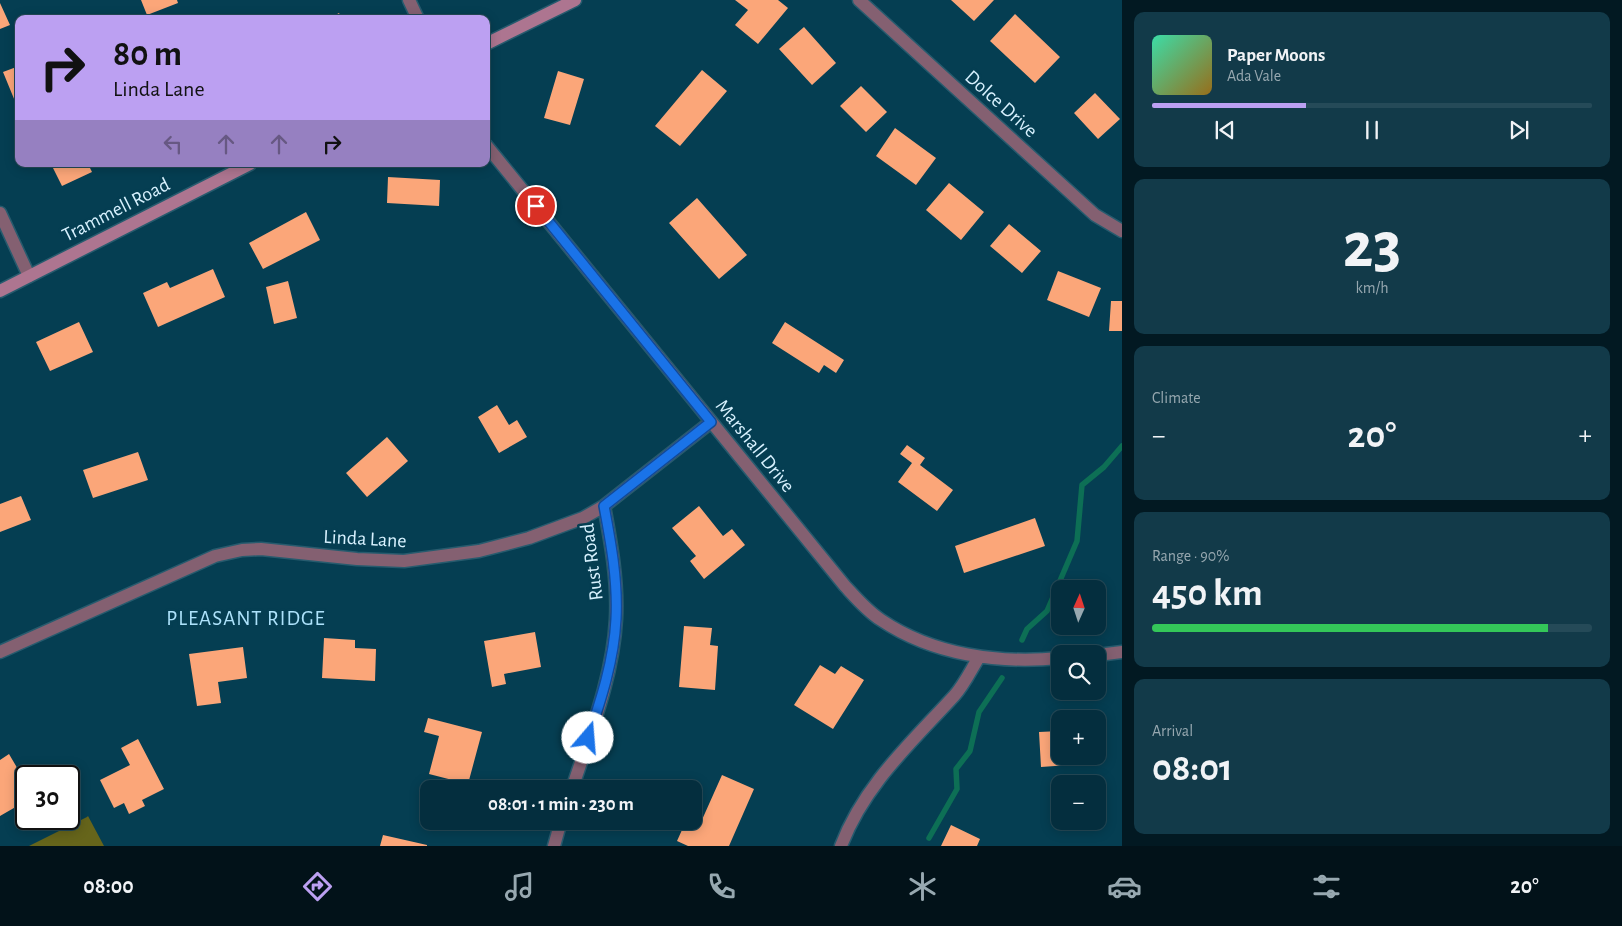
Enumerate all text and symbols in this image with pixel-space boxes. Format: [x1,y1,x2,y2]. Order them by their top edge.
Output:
icon: right [30,35,95,100]
text: 80 m [113,37,182,72]
text: Paper Moons [1227,46,1325,65]
street label: Dolce Drive [961,67,1041,141]
text: Ada Vale [1227,68,1281,84]
text: Linda Lane [113,78,205,100]
icon: previous [1211,116,1239,144]
icon: pause [1358,116,1386,144]
icon: next [1505,116,1533,144]
icon: left [159,130,187,158]
icon: ahead [212,130,240,158]
icon: ahead [265,130,293,158]
icon: right [318,130,346,158]
street label: Trammell Road [59,174,173,246]
pin [515,185,557,227]
icon: arrive [522,192,550,220]
text: 23 [1343,214,1401,279]
text: km/h [1355,280,1389,296]
text: Climate [1152,390,1201,406]
street label: Marshall Drive [712,396,798,496]
text: 20° [1348,417,1396,455]
text: − [1152,422,1165,450]
text: + [1579,422,1592,450]
street label: Rust Road [577,522,607,602]
street label: Linda Lane [323,527,407,551]
text: Range · 90% [1152,548,1229,564]
text: 450 km [1152,575,1263,613]
north arrow [1051,580,1106,635]
map controls [1051,580,1106,830]
district label: PLEASANT RIDGE [166,608,326,629]
button: search [1051,645,1106,700]
button: + [1051,710,1106,765]
position arrow [561,711,613,763]
text: Arrival [1152,723,1193,739]
text: 08:01 [1152,750,1233,788]
speed limit sign: 30 [15,765,80,830]
button: − [1051,775,1106,830]
text: 08:01 · 1 min · 230 m [488,795,634,814]
icon: directions [300,869,335,904]
icon: music [502,869,537,904]
icon: phone [704,869,739,904]
icon: climate [905,869,940,904]
icon: car [1107,869,1142,904]
icon: filters [1309,869,1344,904]
text: 08:00 [83,875,134,897]
text: 20° [1510,875,1539,897]

